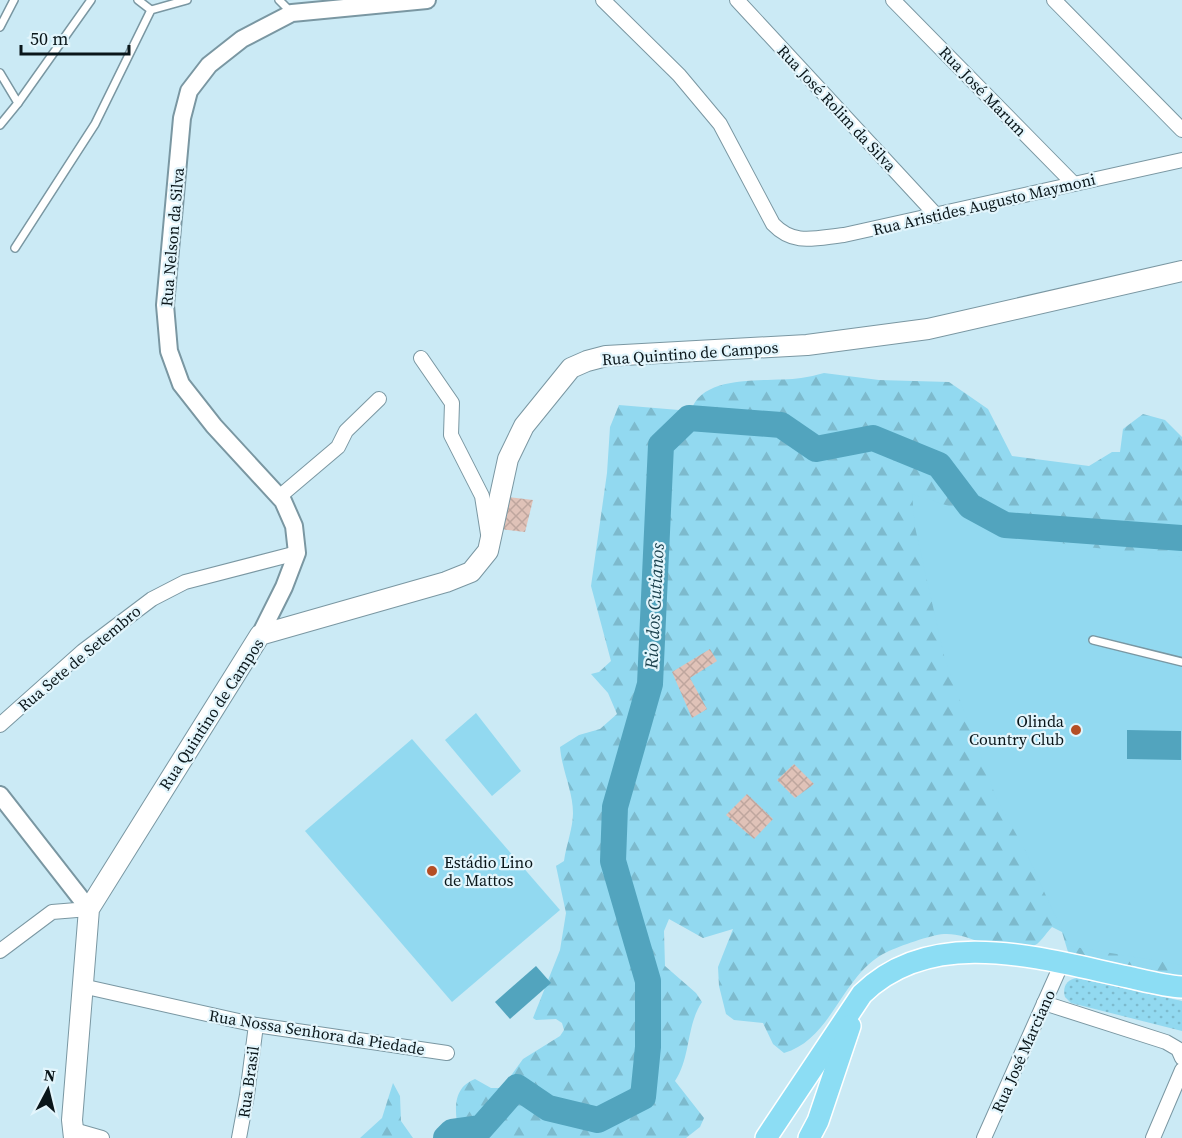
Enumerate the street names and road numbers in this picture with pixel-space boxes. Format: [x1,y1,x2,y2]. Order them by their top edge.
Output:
street label: Rua José Rolim da Silva [772,40,902,177]
street label: Rua José Marum [934,41,1032,141]
street label: Rua Nelson da Silva [155,166,189,307]
street label: Rua Aristides Augusto Maymoni [870,168,1098,240]
street label: Rua Quintino de Campos [601,336,779,370]
street label: Rua Sete de Setembro [13,600,145,716]
street label: Rua Quintino de Campos [154,634,268,794]
street label: Rua José Marciano [986,986,1060,1116]
street label: Rua Nossa Senhora da Piedade [208,1004,426,1060]
street label: Rua Brasil [232,1044,264,1120]

